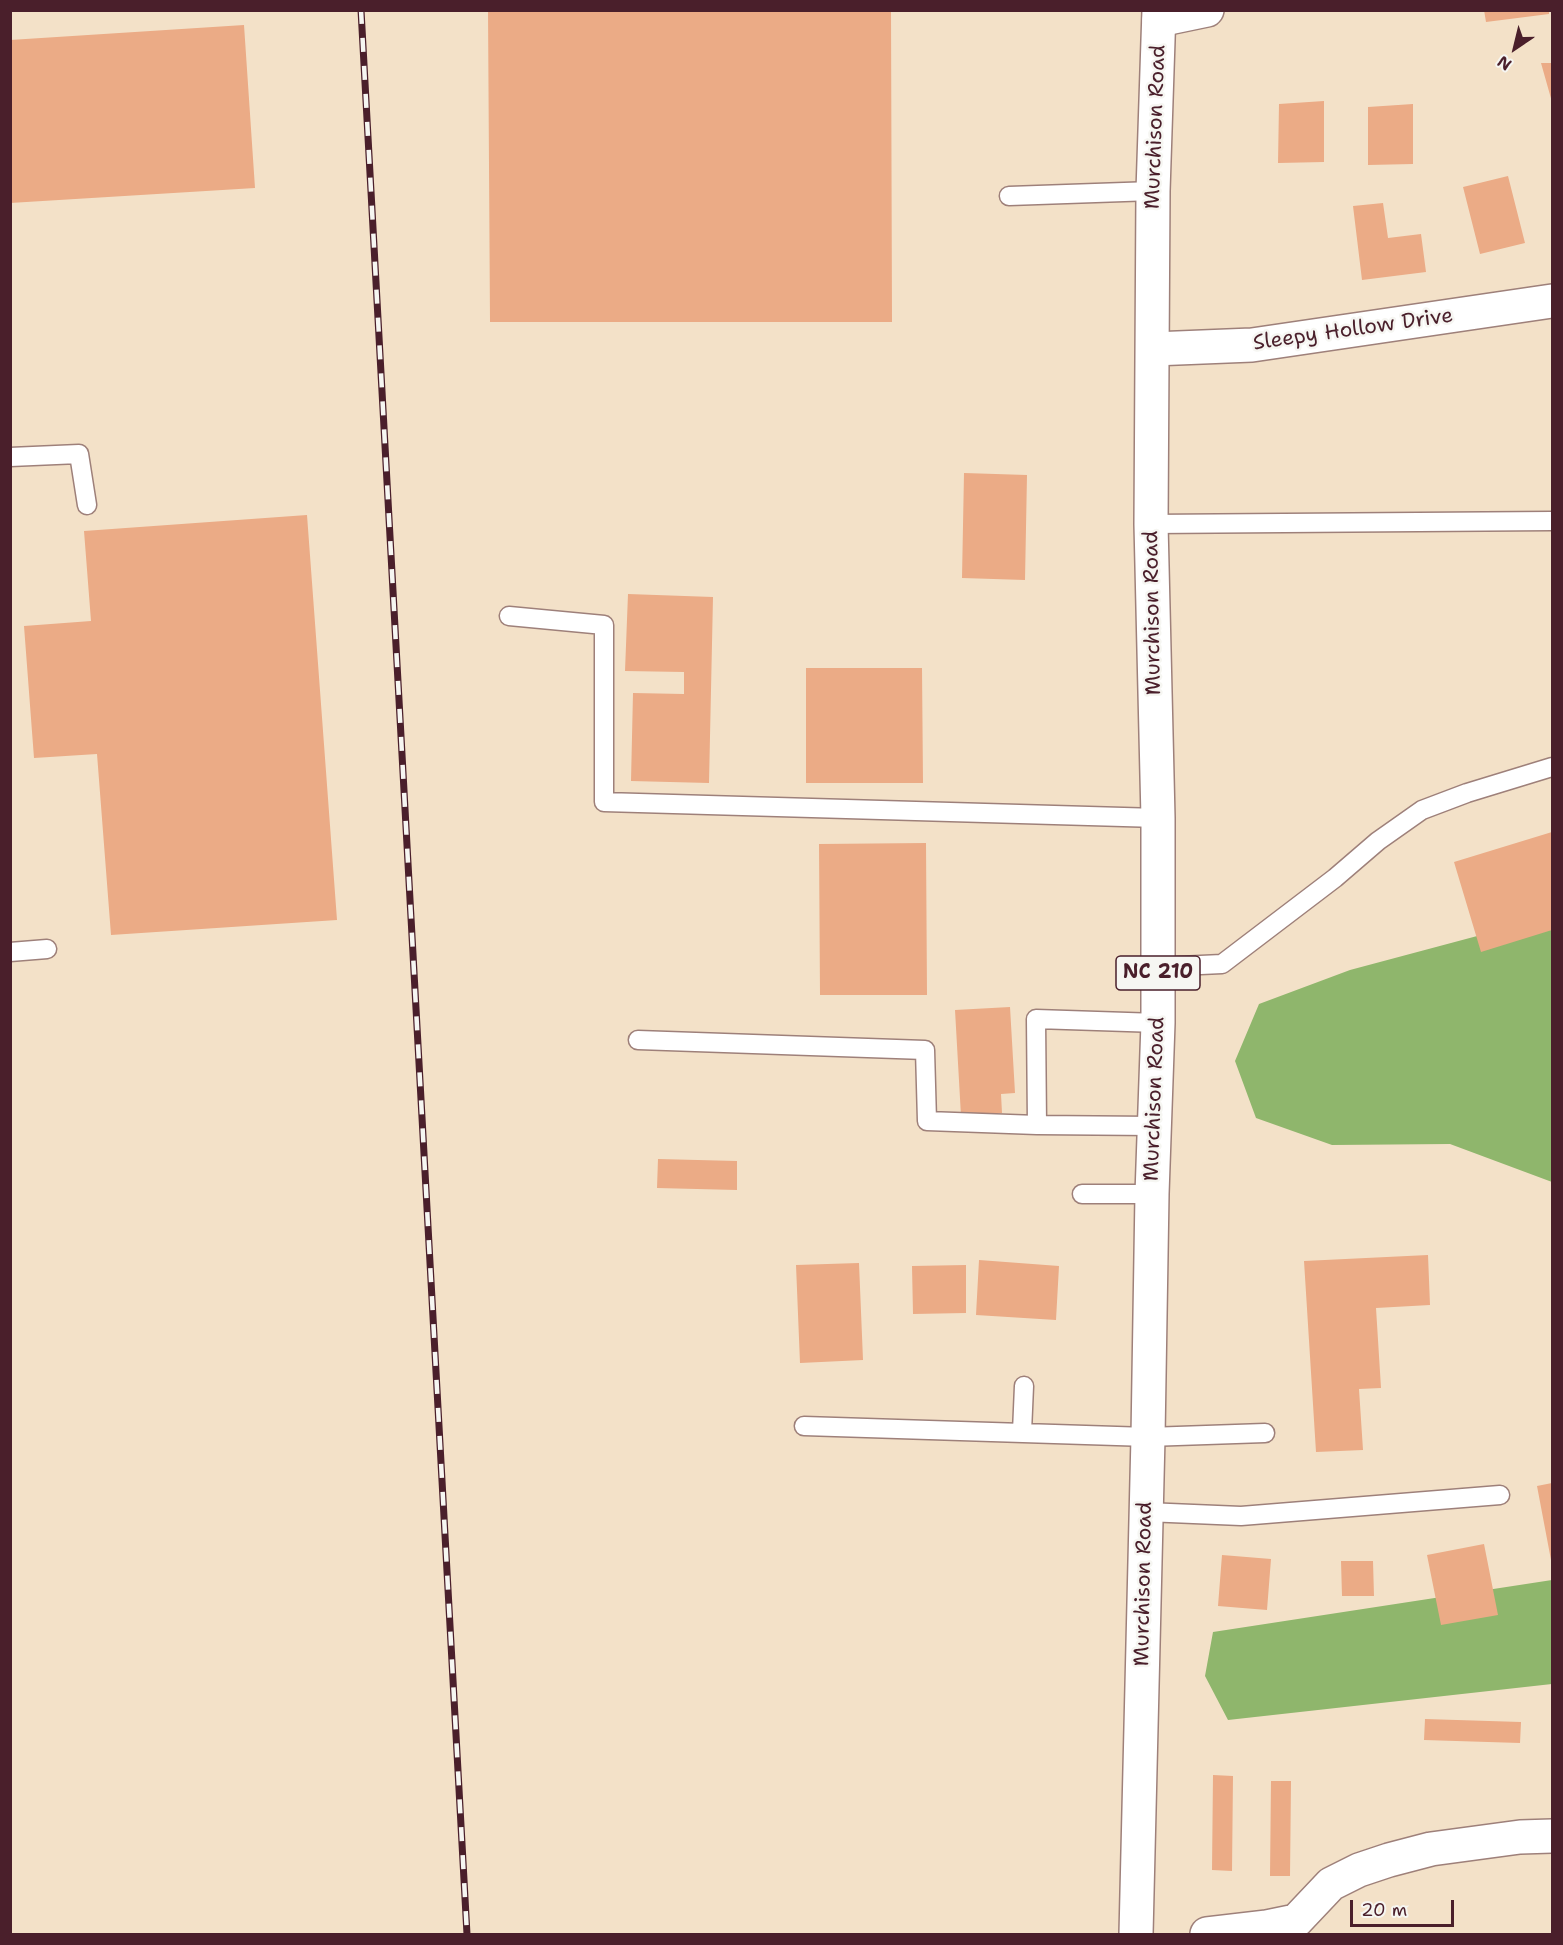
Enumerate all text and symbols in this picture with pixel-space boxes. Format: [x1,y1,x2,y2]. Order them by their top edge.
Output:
north arrow [1485,18,1545,78]
street label: Murchison Road [1141,44,1171,210]
text: N [1493,51,1516,75]
street label: Sleepy Hollow Drive [1251,303,1455,357]
street label: Murchison Road [1139,530,1167,696]
road number: NC 210 [1116,956,1200,990]
street label: Murchison Road [1140,1016,1170,1182]
street label: Murchison Road [1130,1501,1158,1667]
scale bar [1353,1888,1456,1926]
text: 20 m [1361,1898,1407,1922]

